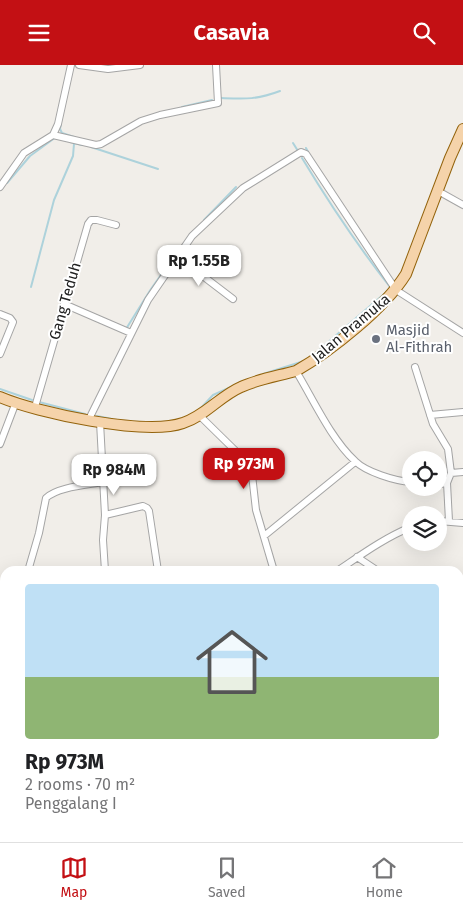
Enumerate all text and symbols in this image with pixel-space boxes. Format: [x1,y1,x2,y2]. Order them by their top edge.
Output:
icon: menu [25,19,53,47]
text: Casavia [194,19,269,46]
icon: search [410,19,438,47]
pin: Rp 1.55B [147,245,251,287]
text: Rp 1.55B [168,251,230,270]
street label: Gang Teduh [45,260,85,342]
street label: Jalan Pramuka [308,290,394,366]
place label: Masjid Al-Fithrah [386,321,452,356]
marker: Masjid Al-Fithrah [370,333,382,345]
pin: Rp 973M [198,447,290,490]
map controls [402,451,447,551]
button: locate [402,451,447,496]
pin: Rp 984M [68,453,160,496]
text: Rp 973M [214,454,274,473]
text: Rp 984M [82,460,146,479]
button: layers [402,506,447,551]
icon: home [187,617,277,707]
text: Rp 973M [25,749,104,775]
text: 2 rooms · 70 m² [25,775,135,794]
text: Penggalang I [25,794,117,813]
tab: Map [60,854,88,901]
tab: Saved [208,854,246,901]
tab: Home [366,854,403,901]

